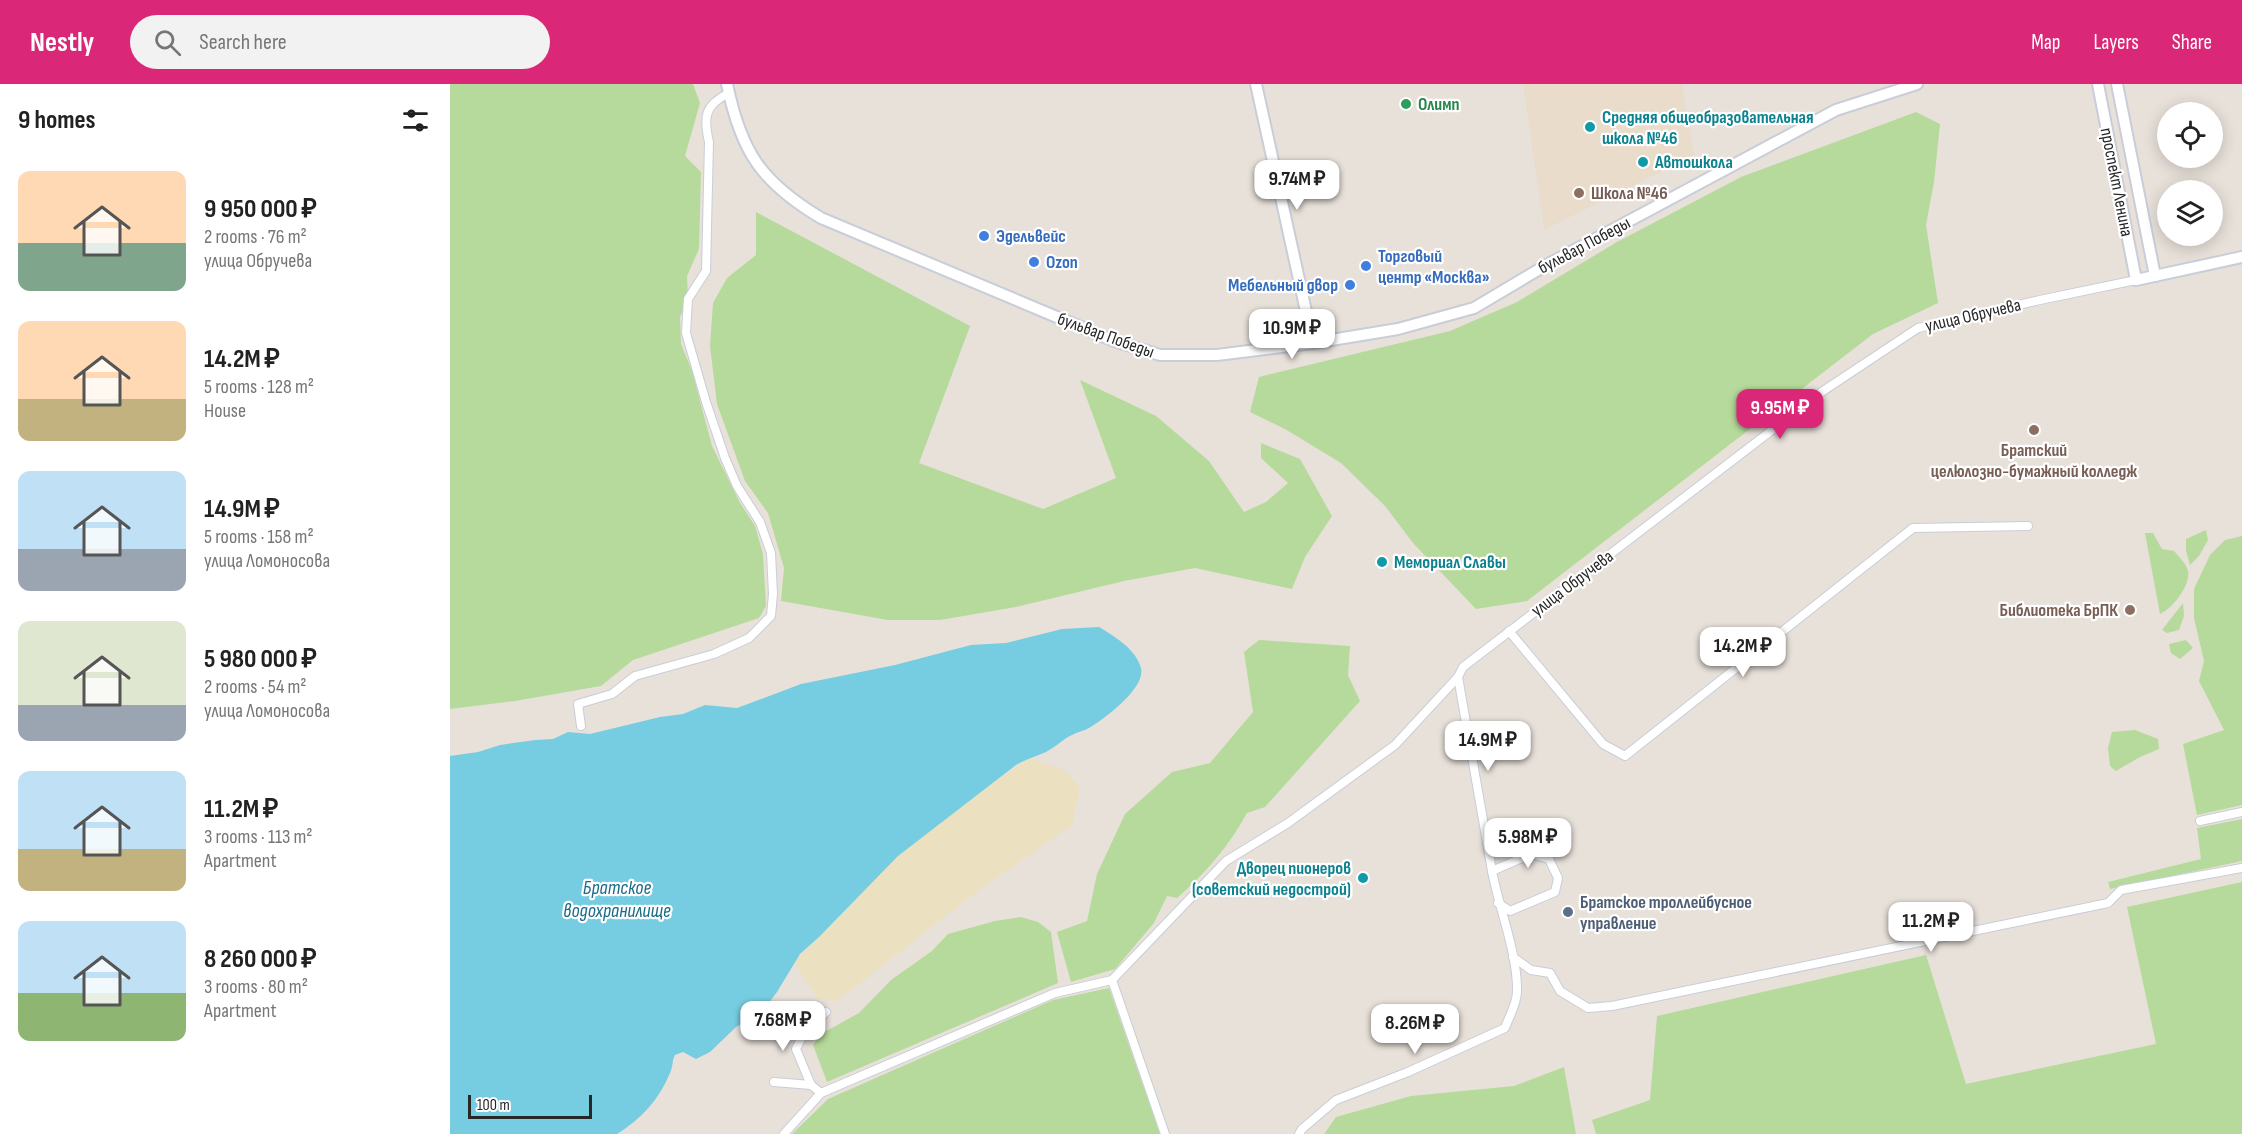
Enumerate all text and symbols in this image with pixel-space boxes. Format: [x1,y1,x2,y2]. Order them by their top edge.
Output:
search box [130,15,550,69]
text: Nestly [30,26,94,59]
icon: search [151,26,184,59]
text: Search here [199,29,287,56]
text: Map [2031,30,2060,55]
text: Layers [2093,30,2139,55]
text: Share [2172,30,2212,55]
place label: Олимп [1418,94,1460,115]
marker: Олимп [1399,97,1413,111]
map controls [2157,102,2223,246]
button: locate [2157,102,2223,168]
icon: filters [399,104,432,137]
text: 9 homes [18,105,96,136]
place label: Средняя общеобразовательная школа №46 [1602,107,1814,149]
marker: Средняя общеобразовательная школа №46 [1583,120,1597,134]
street label: проспект Ленина [2096,126,2137,238]
place label: Автошкола [1654,152,1733,173]
marker: Автошкола [1636,155,1650,169]
pin: 9.74M ₽ [1242,160,1352,211]
text: 9.74M ₽ [1268,167,1326,191]
button: layers [2157,180,2223,246]
place label: Школа №46 [1591,183,1668,204]
marker: Школа №46 [1572,186,1586,200]
text: 9 950 000 ₽ [204,194,317,225]
icon: home [66,195,138,267]
street label: бульвар Победы [1535,212,1634,278]
text: 2 rooms · 76 m² [204,225,307,249]
place label: Эдельвейс [996,226,1066,247]
marker: Эдельвейс [977,229,991,243]
place label: Торговый центр «Москва» [1378,246,1490,288]
text: улица Обручева [204,249,312,273]
place label: Ozon [1046,252,1078,273]
marker: Ozon [1027,255,1041,269]
marker: Торговый центр «Москва» [1359,259,1373,273]
place label: Мебельный двор [1228,275,1338,296]
marker: Мебельный двор [1343,278,1357,292]
street label: улица Обручева [1923,294,2023,337]
street label: бульвар Победы [1055,308,1157,363]
pin: 10.9M ₽ [1237,309,1347,360]
text: 10.9M ₽ [1263,316,1321,340]
text: 14.2M ₽ [204,344,280,375]
icon: home [66,345,138,417]
text: 5 rooms · 128 m² [204,375,314,399]
pin: 9.95M ₽ [1725,389,1835,440]
text: 9.95M ₽ [1750,396,1810,420]
text: House [204,399,246,423]
marker: Братский целюлозно-бумажный колледж [2027,423,2041,437]
place label: Братский целюлозно-бумажный колледж [1931,440,2137,482]
text: 14.9M ₽ [204,494,280,525]
icon: home [66,495,138,567]
text: 5 rooms · 158 m² [204,525,314,549]
street label: улица Обручева [1527,546,1618,621]
text: улица Ломоносова [204,549,330,573]
place label: Мемориал Славы [1394,552,1506,573]
marker: Мемориал Славы [1375,555,1389,569]
place label: Библиотека БрПК [1999,600,2118,621]
marker: Библиотека БрПК [2123,603,2137,617]
pin: 14.2M ₽ [1688,627,1798,678]
text: 14.2M ₽ [1714,634,1772,658]
text: 5 980 000 ₽ [204,644,317,675]
icon: home [66,645,138,717]
text: 2 rooms · 54 m² [204,675,306,699]
text: улица Ломоносова [204,699,330,723]
pin: 14.9M ₽ [1433,721,1543,772]
text: 14.9M ₽ [1459,728,1517,752]
text: 11.2M ₽ [204,794,278,825]
icon: home [66,795,138,867]
pin: 5.98M ₽ [1473,818,1583,869]
text: 3 rooms · 113 m² [204,825,313,849]
text: 5.98M ₽ [1498,825,1558,849]
text: Apartment [204,849,277,873]
place label: Дворец пионеров (советский недострой) [1192,858,1351,900]
marker: Дворец пионеров (советский недострой) [1356,871,1370,885]
water label: Братское водохранилище [563,876,671,923]
place label: Братское троллейбусное управление [1580,892,1752,934]
pin: 11.2M ₽ [1876,902,1986,953]
marker: Братское троллейбусное управление [1561,905,1575,919]
text: 11.2M ₽ [1902,909,1960,933]
text: 8 260 000 ₽ [204,944,317,975]
icon: home [66,945,138,1017]
text: 3 rooms · 80 m² [204,975,308,999]
text: Apartment [204,999,277,1023]
pin: 7.68M ₽ [728,1001,838,1052]
pin: 8.26M ₽ [1360,1004,1470,1055]
text: 7.68M ₽ [754,1008,812,1032]
text: 8.26M ₽ [1385,1011,1445,1035]
scale bar [468,1092,592,1120]
text: 100 m [477,1096,510,1115]

